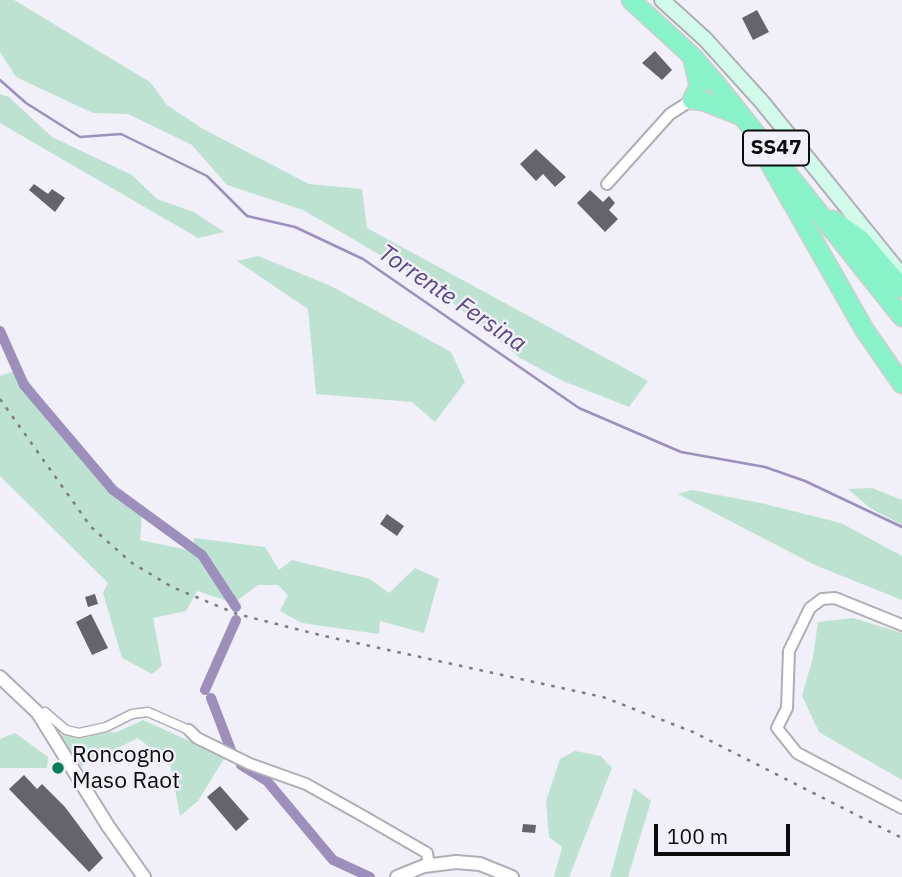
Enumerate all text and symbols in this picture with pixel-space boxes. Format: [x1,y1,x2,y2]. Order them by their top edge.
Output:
road number: SS47 [743,130,809,166]
water label: Torrente Fersina [373,239,531,359]
place label: Roncogno Maso Raot [72,741,180,795]
marker: Roncogno Maso Raot [50,760,66,776]
scale bar [657,810,794,854]
text: 100 m [667,822,728,850]

